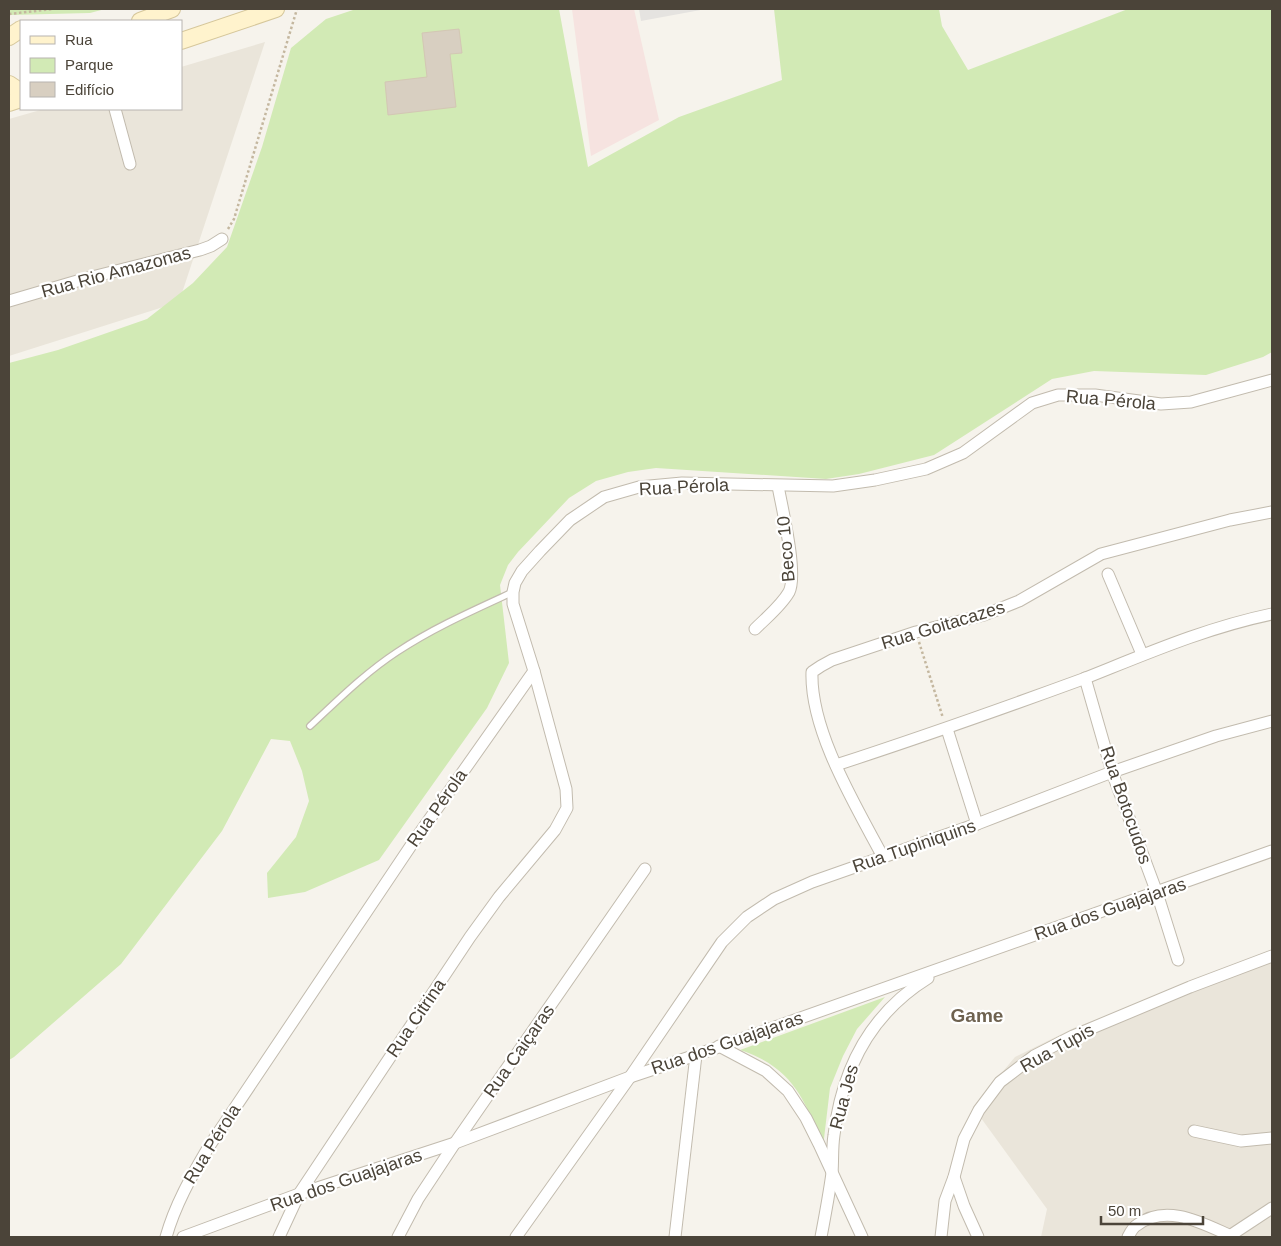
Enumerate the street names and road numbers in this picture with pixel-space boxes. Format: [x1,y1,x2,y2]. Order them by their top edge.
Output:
street label: Rua Rio Amazonas [39,242,193,302]
street label: Rua Pérola [1065,386,1158,414]
street label: Rua Pérola [639,475,730,499]
street label: Beco 10 [773,515,799,583]
street label: Rua Goitacazes [879,597,1007,653]
street label: Rua Botocudos [1097,744,1155,866]
street label: Rua Pérola [403,765,472,851]
street label: Rua Tupiniquins [850,816,978,876]
street label: Rua dos Guajajaras [1032,874,1188,944]
street label: Rua Citrina [383,974,450,1061]
street label: Rua Caiçaras [480,1001,558,1101]
street label: Rua dos Guajajaras [649,1008,805,1078]
street label: Rua Tupis [1017,1020,1097,1076]
street label: Rua Jes [826,1063,862,1131]
street label: Rua Pérola [180,1100,245,1187]
street label: Rua dos Guajajaras [268,1145,424,1215]

